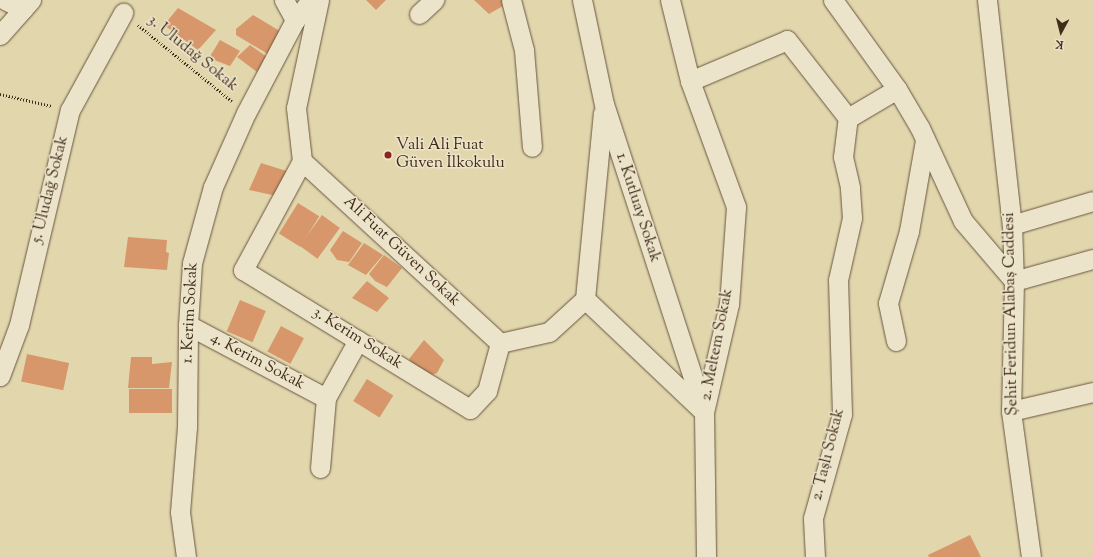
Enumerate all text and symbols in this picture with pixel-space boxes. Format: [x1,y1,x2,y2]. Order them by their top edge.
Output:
street label: 3. Uludağ Sokak [143,12,241,96]
north arrow [1041,12,1081,52]
text: K [1055,35,1064,52]
street label: 5. Uludağ Sokak [28,134,74,246]
place label: Vali Ali Fuat Güven İlkokulu [396,136,505,174]
marker: Vali Ali Fuat Güven İlkokulu [383,150,393,160]
street label: 1. Kutluay Sokak [610,151,664,265]
street label: Ali Fuat Güven Sokak [339,193,463,311]
street label: Şehit Feridun Alabaş Caddesi [1001,212,1023,416]
street label: 1. Kerim Sokak [179,262,203,364]
street label: 2. Meltem Sokak [698,287,738,403]
street label: 3. Kerim Sokak [308,304,406,374]
street label: 4. Kerim Sokak [207,329,307,395]
street label: 2. Taşlı Sokak [808,407,850,503]

